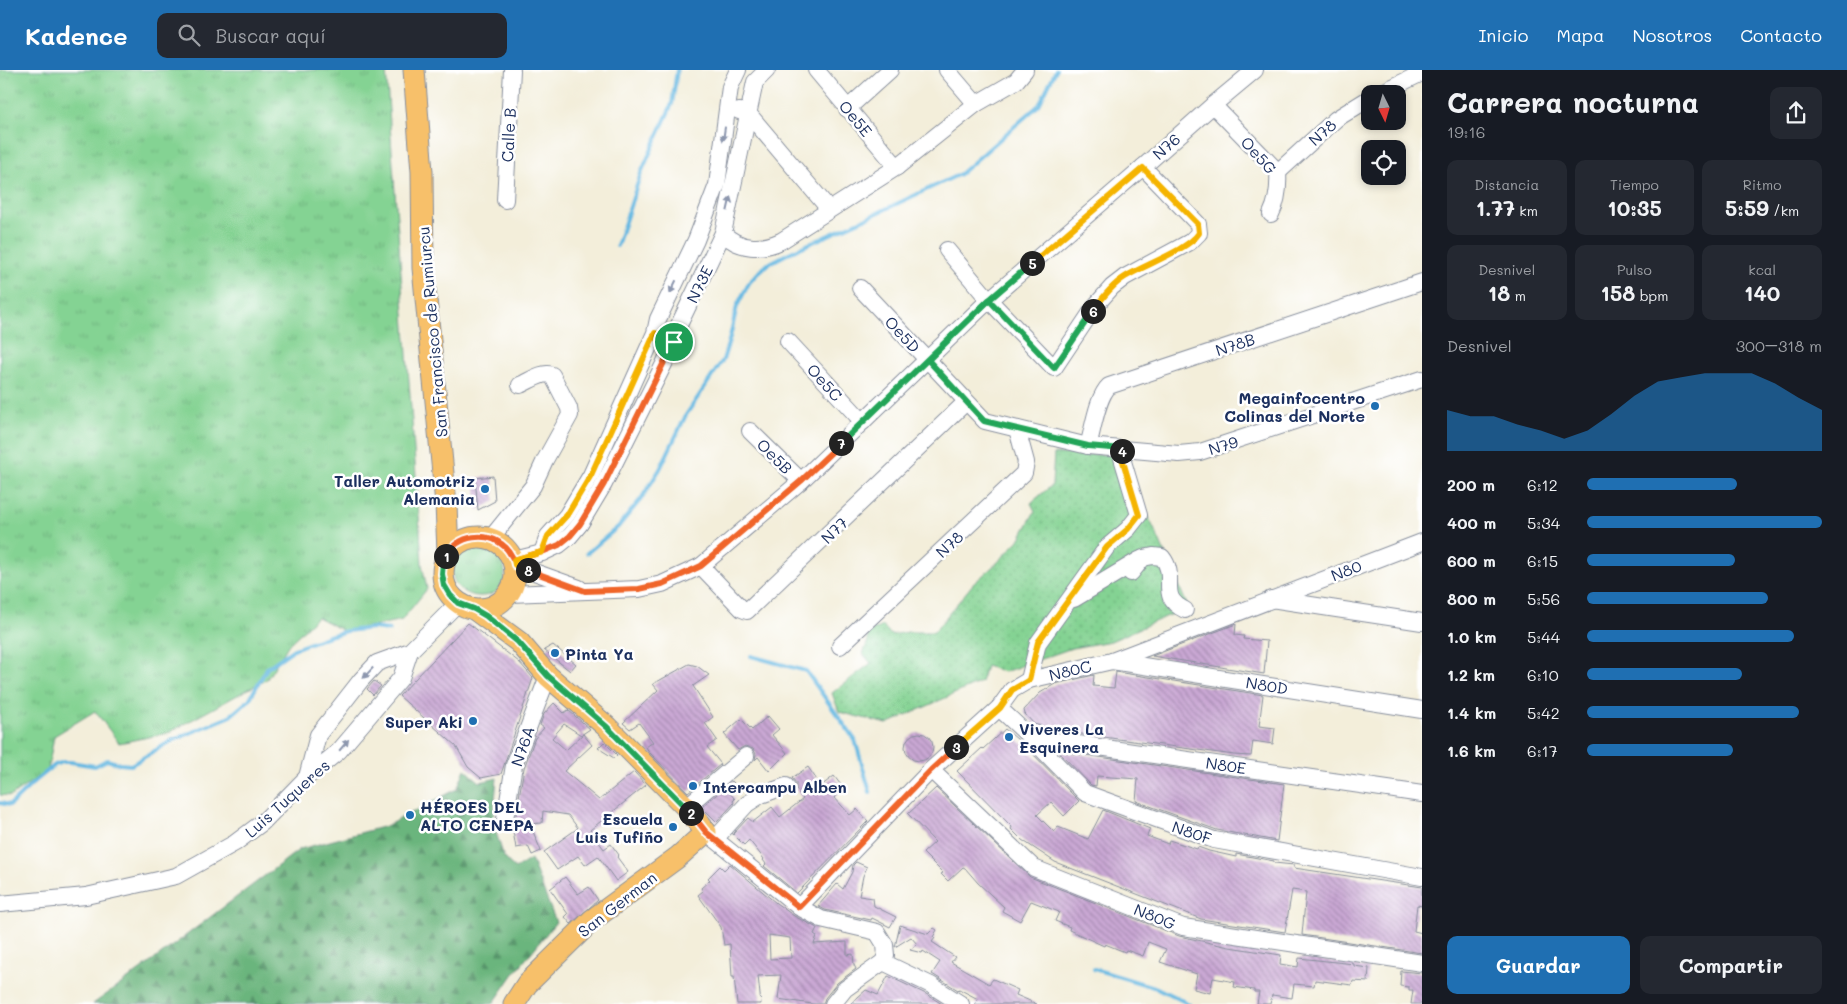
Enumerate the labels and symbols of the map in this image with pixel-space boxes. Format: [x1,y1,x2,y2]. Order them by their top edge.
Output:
north arrow [1361,85,1406,130]
street label: Oe5E [835,96,877,140]
street label: Calle B [496,107,520,163]
street label: N78 [1304,114,1341,150]
one-way arrow [720,127,728,143]
street label: N76 [1148,128,1184,164]
street label: Oe5G [1237,132,1282,178]
one-way arrow [725,196,733,211]
street label: San Francisco de Rumiurcu [412,226,452,438]
pin: 5 [1020,250,1044,276]
street label: N73E [681,262,717,306]
one-way arrow [669,280,678,295]
pin: 6 [1080,298,1106,324]
street label: Oe5D [881,311,925,357]
pin [653,321,695,363]
street label: N78B [1213,328,1257,360]
street label: Oe5C [803,359,847,405]
place label: Megainfocentro Colinas del Norte [1224,387,1365,426]
marker: Megainfocentro Colinas del Norte [1369,400,1381,412]
pin: 7 [828,430,854,456]
street label: N79 [1206,431,1240,459]
street label: Oe5B [753,434,797,478]
pin: 4 [1110,438,1134,464]
place label: Taller Automotriz Alemania [334,470,475,509]
marker: Taller Automotriz Alemania [479,483,491,495]
street label: N77 [816,512,852,548]
street label: N78 [931,526,968,562]
pin: 1 [434,544,458,568]
street label: N80 [1328,555,1365,585]
pin: 8 [516,558,540,582]
place label: Pinta Ya [565,643,634,664]
marker: Pinta Ya [549,647,561,659]
street label: N80C [1047,655,1093,685]
one-way arrow [362,667,374,679]
street label: N80D [1244,671,1290,699]
place label: Super Aki [385,711,463,732]
marker: Super Aki [467,715,479,727]
place label: Viveres La Esquinera [1019,718,1104,757]
street label: N76A [505,723,539,769]
marker: Viveres La Esquinera [1003,731,1015,743]
pin: 3 [944,734,968,760]
one-way arrow [339,739,350,752]
street label: N80E [1204,752,1248,778]
street label: Luis Tuqueres [240,754,334,842]
place label: Intercampu Alben [703,776,847,797]
marker: Intercampu Alben [687,780,699,792]
place label: HÉROES DEL ALTO CENEPA [420,796,534,835]
pin: 2 [678,800,704,826]
place label: Escuela Luis Tufiño [576,808,663,847]
marker: HÉROES DEL ALTO CENEPA [404,809,416,821]
street label: N80F [1170,816,1215,849]
marker: Escuela Luis Tufiño [667,821,679,833]
street label: San German [573,867,661,941]
street label: N80G [1131,898,1179,934]

